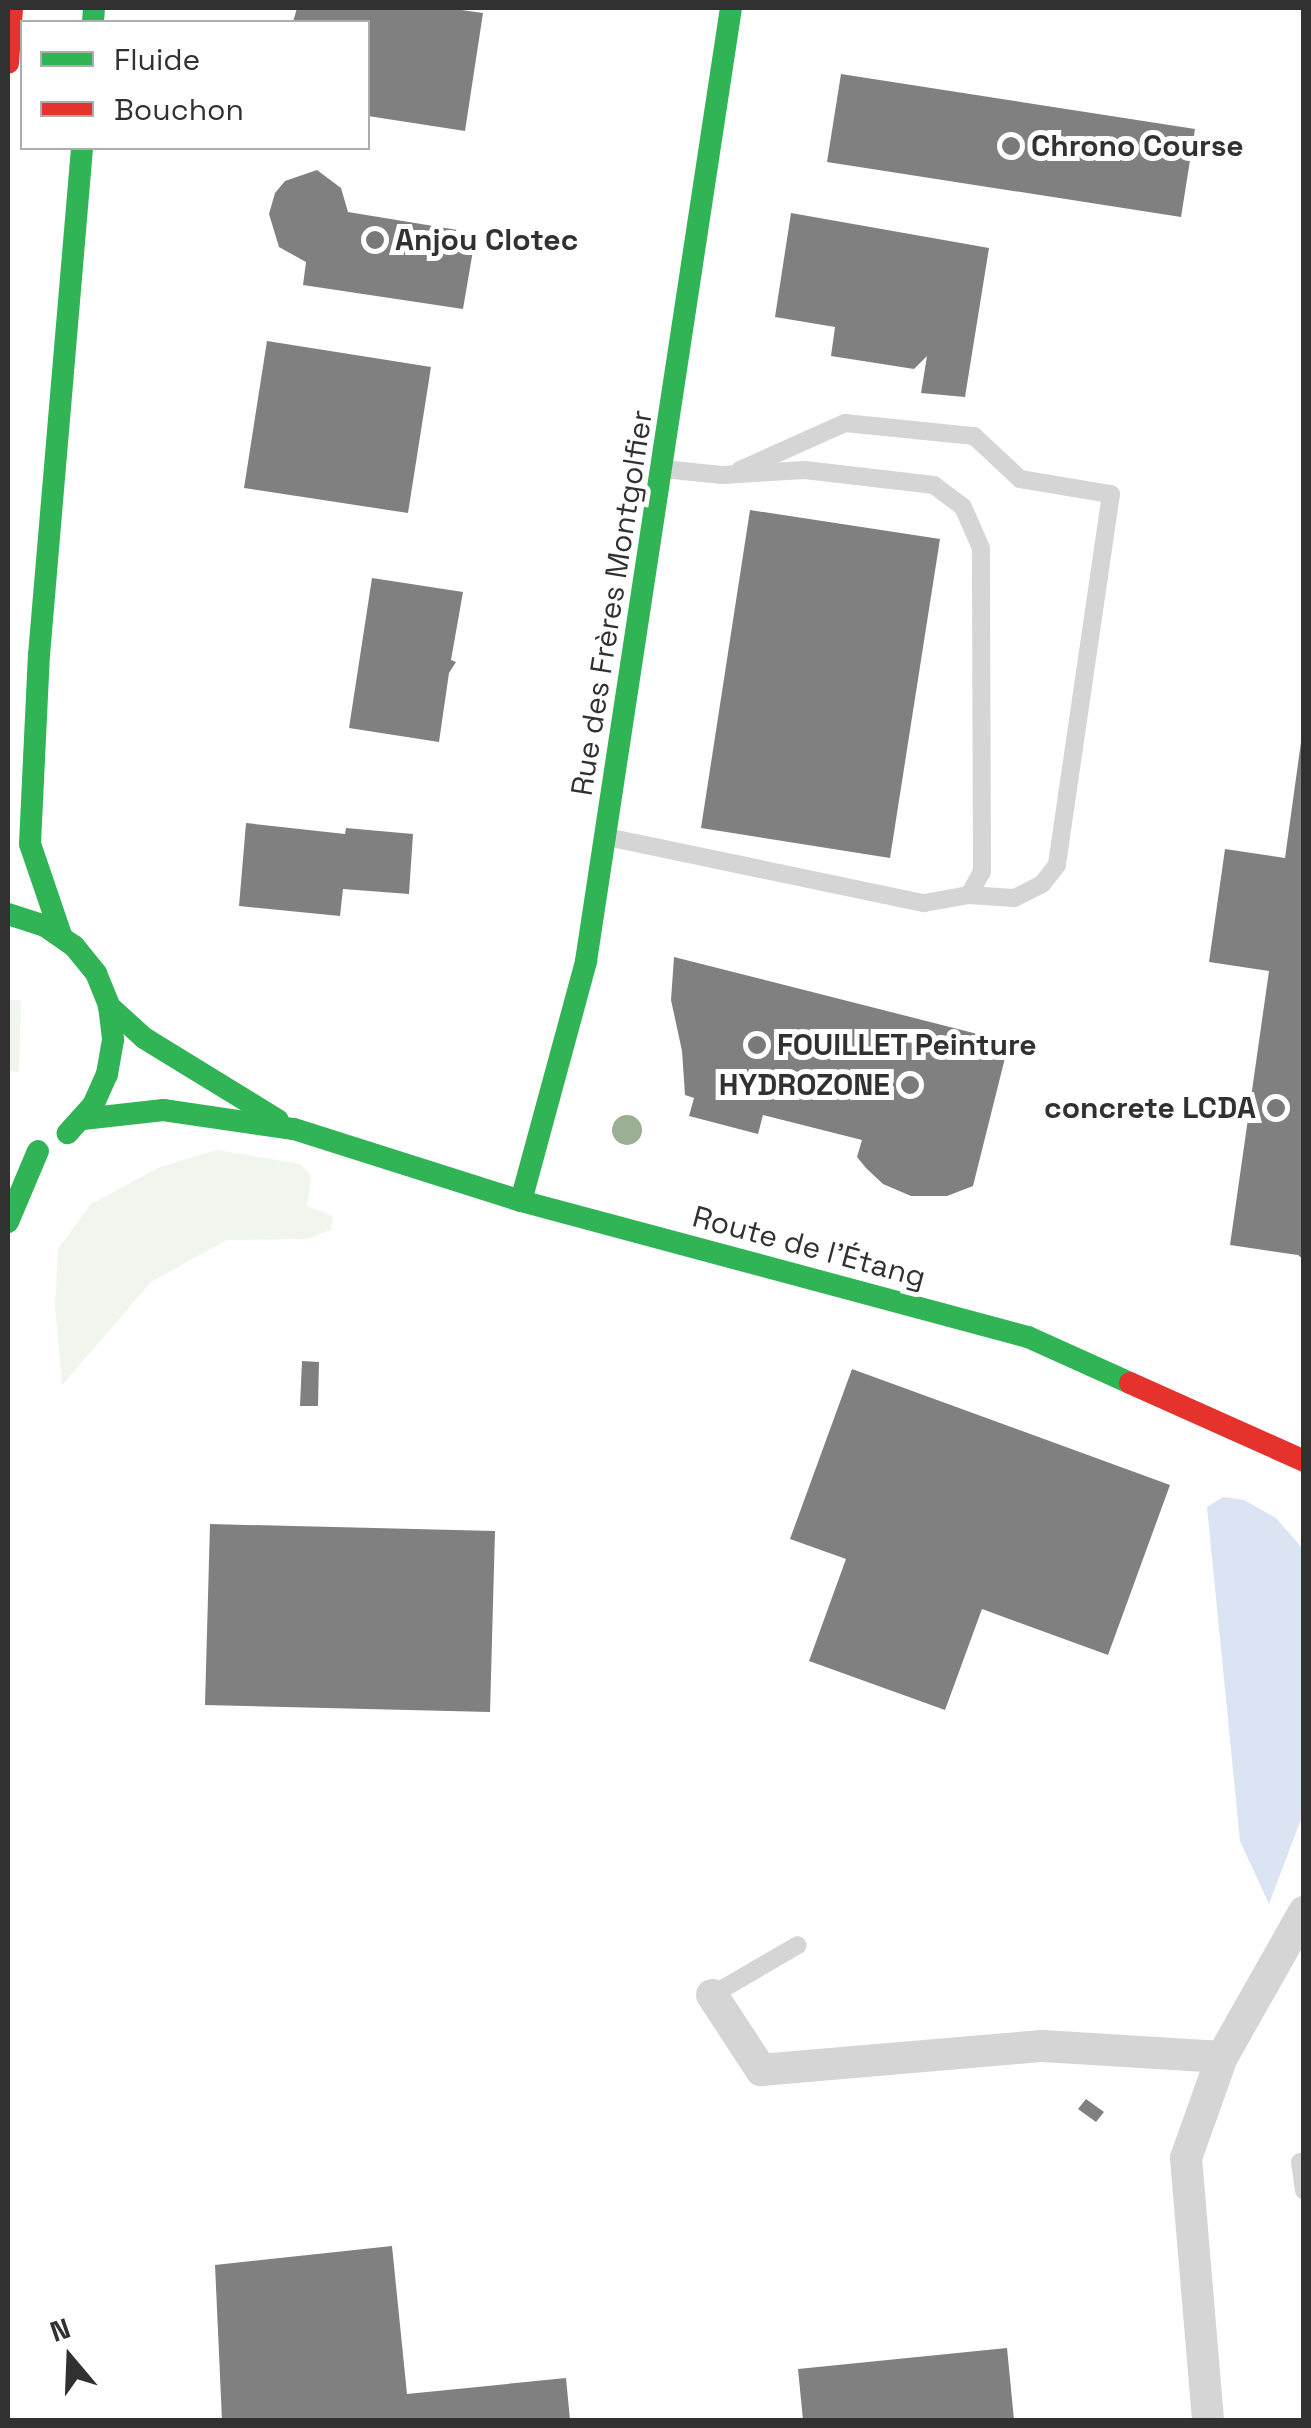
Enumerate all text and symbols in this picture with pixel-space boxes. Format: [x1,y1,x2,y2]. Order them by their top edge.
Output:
legend [20,20,370,150]
text: Fluide [114,40,200,79]
text: Bouchon [114,90,244,129]
place label: Chrono Course [1031,128,1244,164]
marker: Chrono Course [1000,135,1022,157]
place label: Anjou Clotec [395,222,578,258]
marker: Anjou Clotec [364,229,386,251]
street label: Rue des Frères Montgolfier [564,408,660,798]
place label: FOUILLET Peinture [777,1027,1038,1063]
marker: FOUILLET Peinture [746,1034,768,1056]
place label: HYDROZONE [719,1067,890,1103]
marker: HYDROZONE [899,1074,921,1096]
place label: concrete LCDA [1044,1090,1256,1126]
marker: concrete LCDA [1265,1097,1287,1119]
street label: Route de l'Étang [689,1199,929,1295]
north arrow [20,2308,120,2408]
text: N [45,2310,75,2350]

